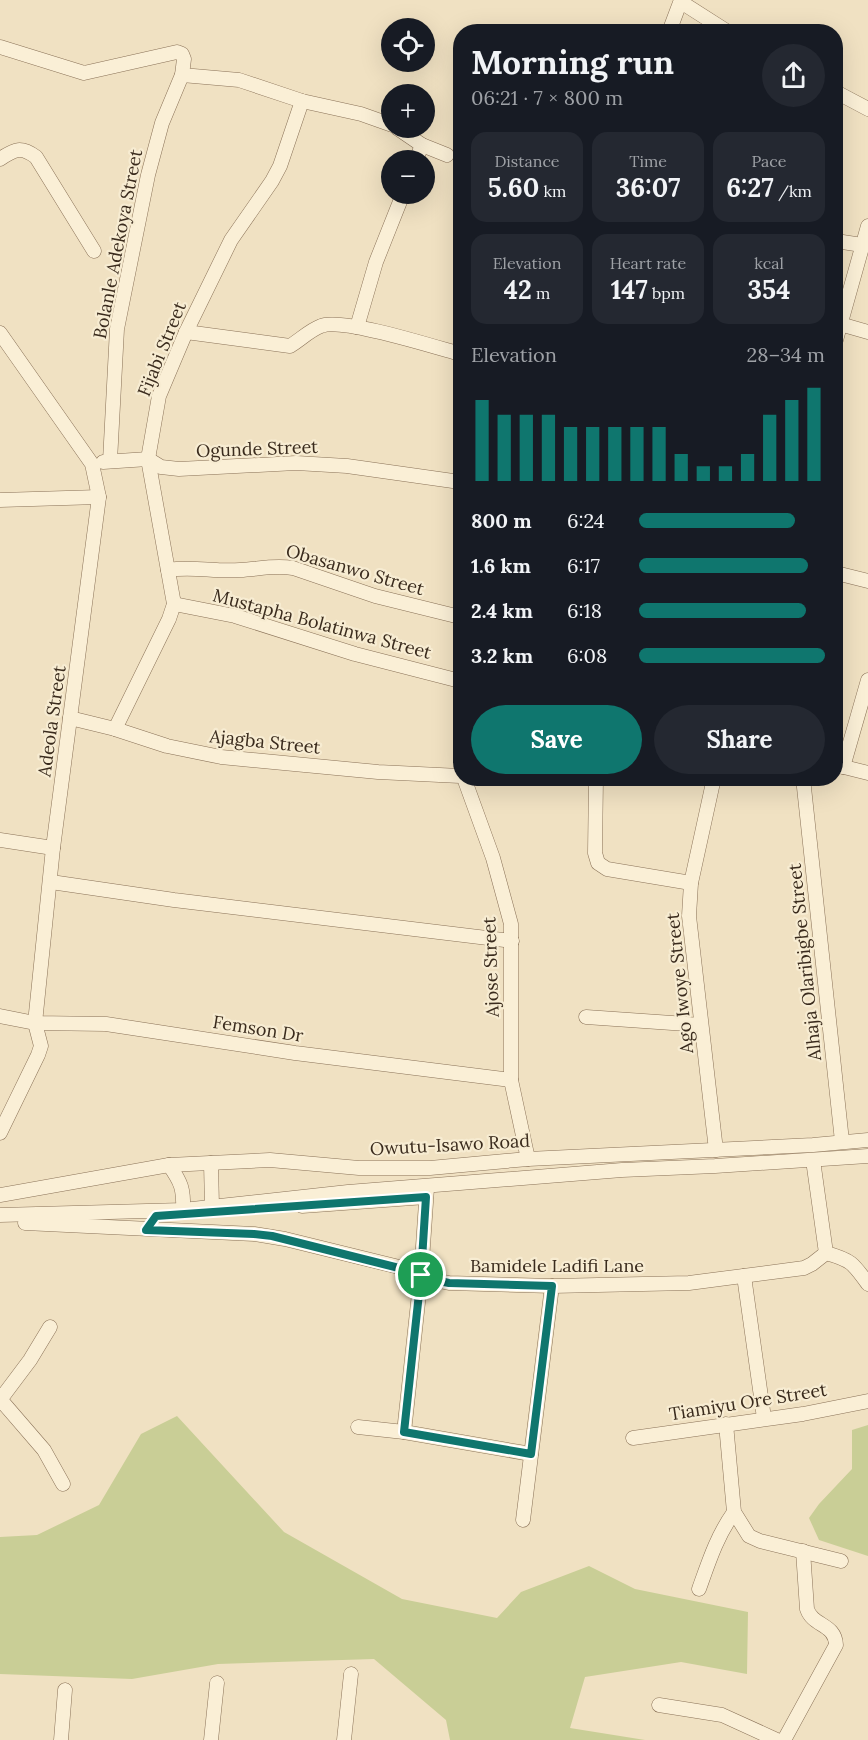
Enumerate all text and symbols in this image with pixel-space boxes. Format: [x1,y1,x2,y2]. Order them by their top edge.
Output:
map controls [381,18,435,204]
button: locate [381,18,435,72]
text: Morning run [471,41,674,83]
button: share [762,44,825,107]
button: + [381,84,435,138]
text: 06:21 · 7 × 800 m [471,85,623,110]
street label: Bolanle Adekoya Street [88,147,147,341]
button: − [381,150,435,204]
text: Distance [494,151,560,171]
text: Time [629,151,667,171]
text: Pace [752,151,786,171]
text: 5.60 [488,171,539,204]
text: 36:07 [616,171,680,204]
text: 6:27 [726,171,774,204]
text: km [539,181,566,201]
text: /km [774,181,812,201]
text: Elevation [493,253,561,273]
text: Heart rate [610,253,686,273]
text: kcal [754,253,784,273]
text: 42 [504,273,532,306]
text: 147 [611,273,648,306]
text: 354 [747,273,791,306]
text: m [532,283,550,303]
text: bpm [648,283,685,303]
street label: Fijabi Street [132,298,191,400]
text: Elevation [471,342,557,367]
text: 28–34 m [747,342,825,367]
street label: Ogunde Street [196,435,318,462]
text: 800 m [471,508,532,533]
text: 6:24 [567,508,605,533]
street label: Obasanwo Street [283,539,427,600]
text: 1.6 km [471,553,531,578]
text: 6:17 [567,553,600,578]
street label: Mustapha Bolatinwa Street [210,583,434,664]
text: 2.4 km [471,598,533,623]
text: 6:18 [567,598,602,623]
text: 3.2 km [471,643,533,668]
text: 6:08 [567,643,607,668]
street label: Adeola Street [32,664,71,779]
button: Save [471,705,642,774]
button: Share [654,705,825,774]
street label: Ajagba Street [208,724,322,759]
street label: Alhaja Olaribigbe Street [783,862,826,1063]
street label: Ago Iwoye Street [661,911,698,1056]
street label: Ajose Street [477,916,504,1019]
street label: Femson Dr [211,1010,305,1047]
street label: Owutu-Isawo Road [369,1129,531,1160]
pin [395,1249,446,1300]
street label: Bamidele Ladifi Lane [470,1254,644,1277]
icon: arrive [404,1258,437,1291]
street label: Tiamiyu Ore Street [667,1378,828,1425]

